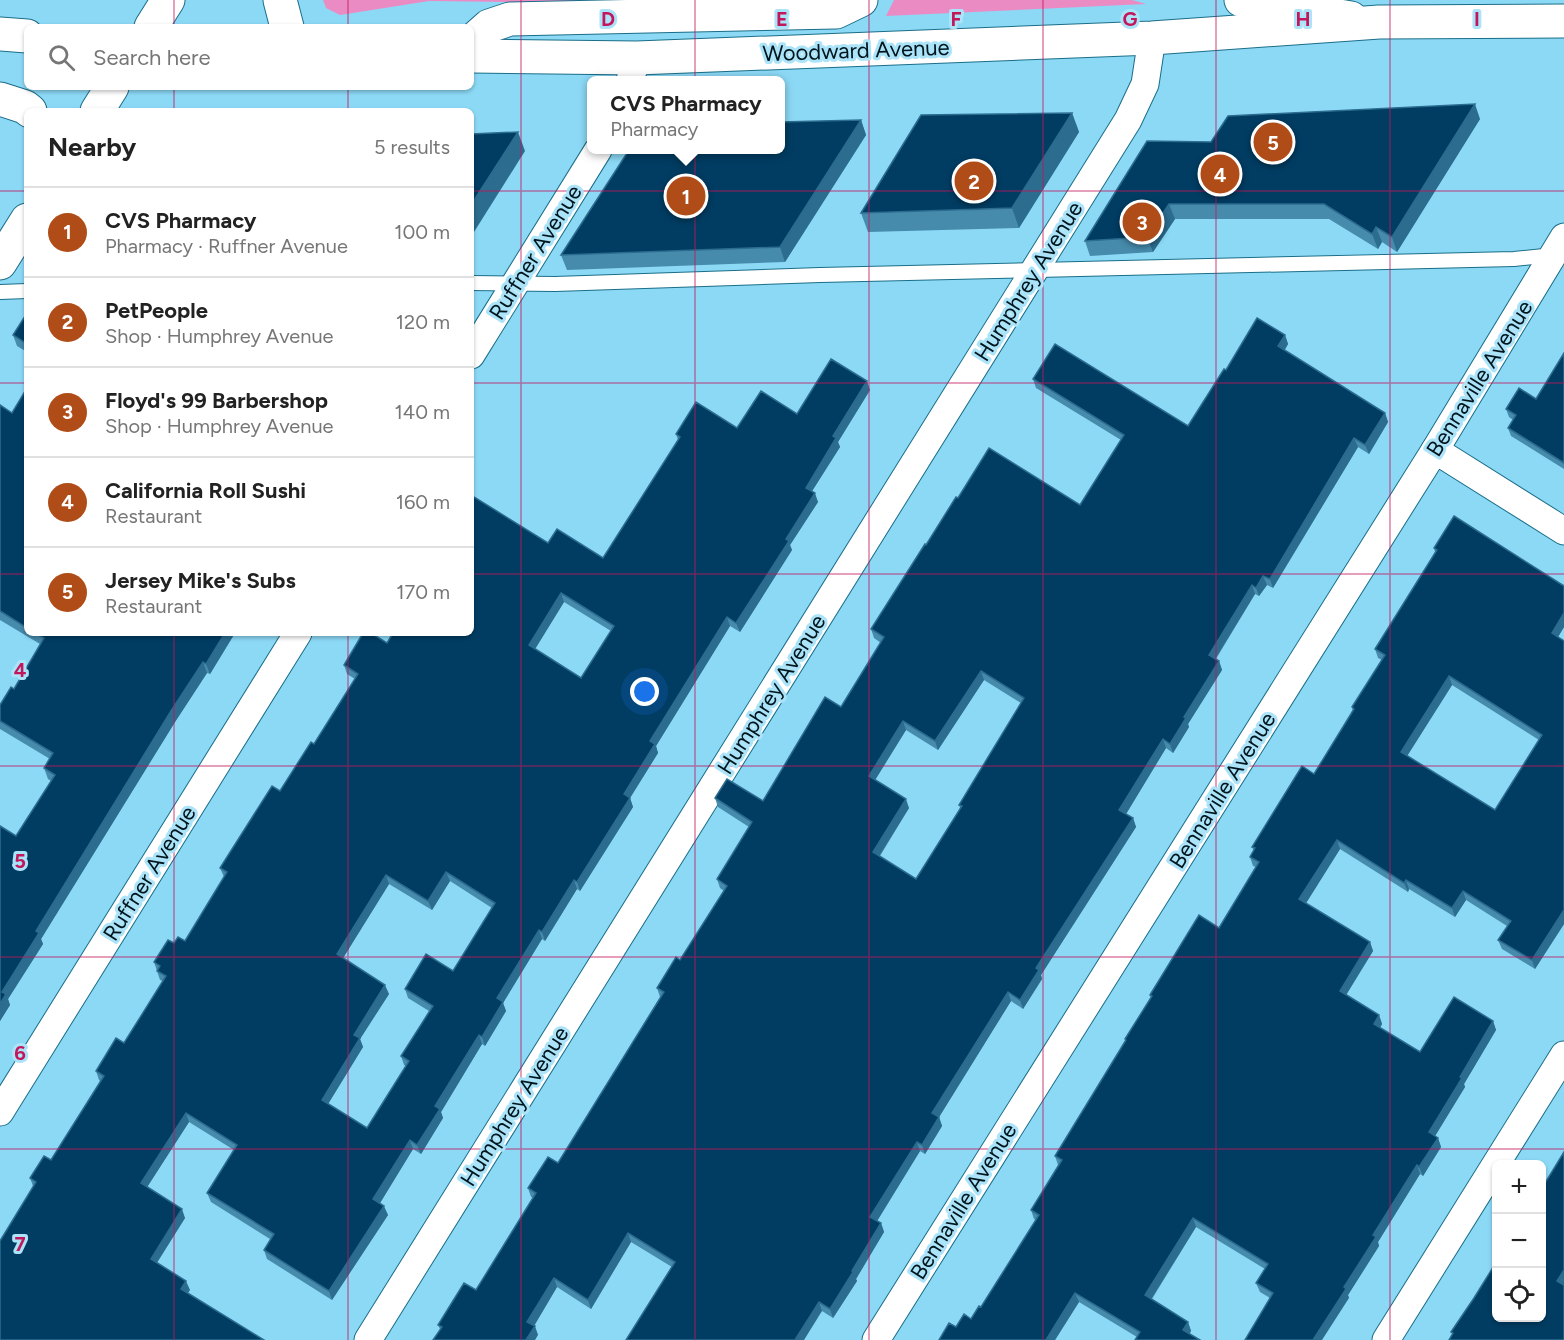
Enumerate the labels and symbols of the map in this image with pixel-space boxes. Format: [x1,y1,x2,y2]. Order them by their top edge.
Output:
text: D [601,7,615,31]
text: E [776,7,788,31]
text: F [950,7,962,31]
text: G [1123,7,1138,31]
text: H [1296,7,1311,31]
text: I [1474,7,1480,31]
street label: Woodward Avenue [762,34,950,67]
pin: 5 [1254,120,1292,164]
pin: 4 [1200,152,1240,196]
pin: 2 [954,158,994,204]
pin: 1 [666,174,706,218]
street label: Ruffner Avenue [483,180,588,325]
street label: Humphrey Avenue [968,196,1088,366]
pin: 3 [1122,200,1162,244]
street label: Bennaville Avenue [1421,295,1538,461]
street label: Humphrey Avenue [711,609,831,779]
text: 4 [14,658,27,682]
your location [630,677,659,706]
street label: Bennaville Avenue [1164,707,1281,873]
street label: Ruffner Avenue [97,801,202,946]
text: 5 [14,849,26,873]
street label: Humphrey Avenue [454,1021,574,1191]
text: 6 [14,1041,26,1065]
street label: Bennaville Avenue [905,1118,1022,1284]
text: 7 [14,1232,26,1256]

